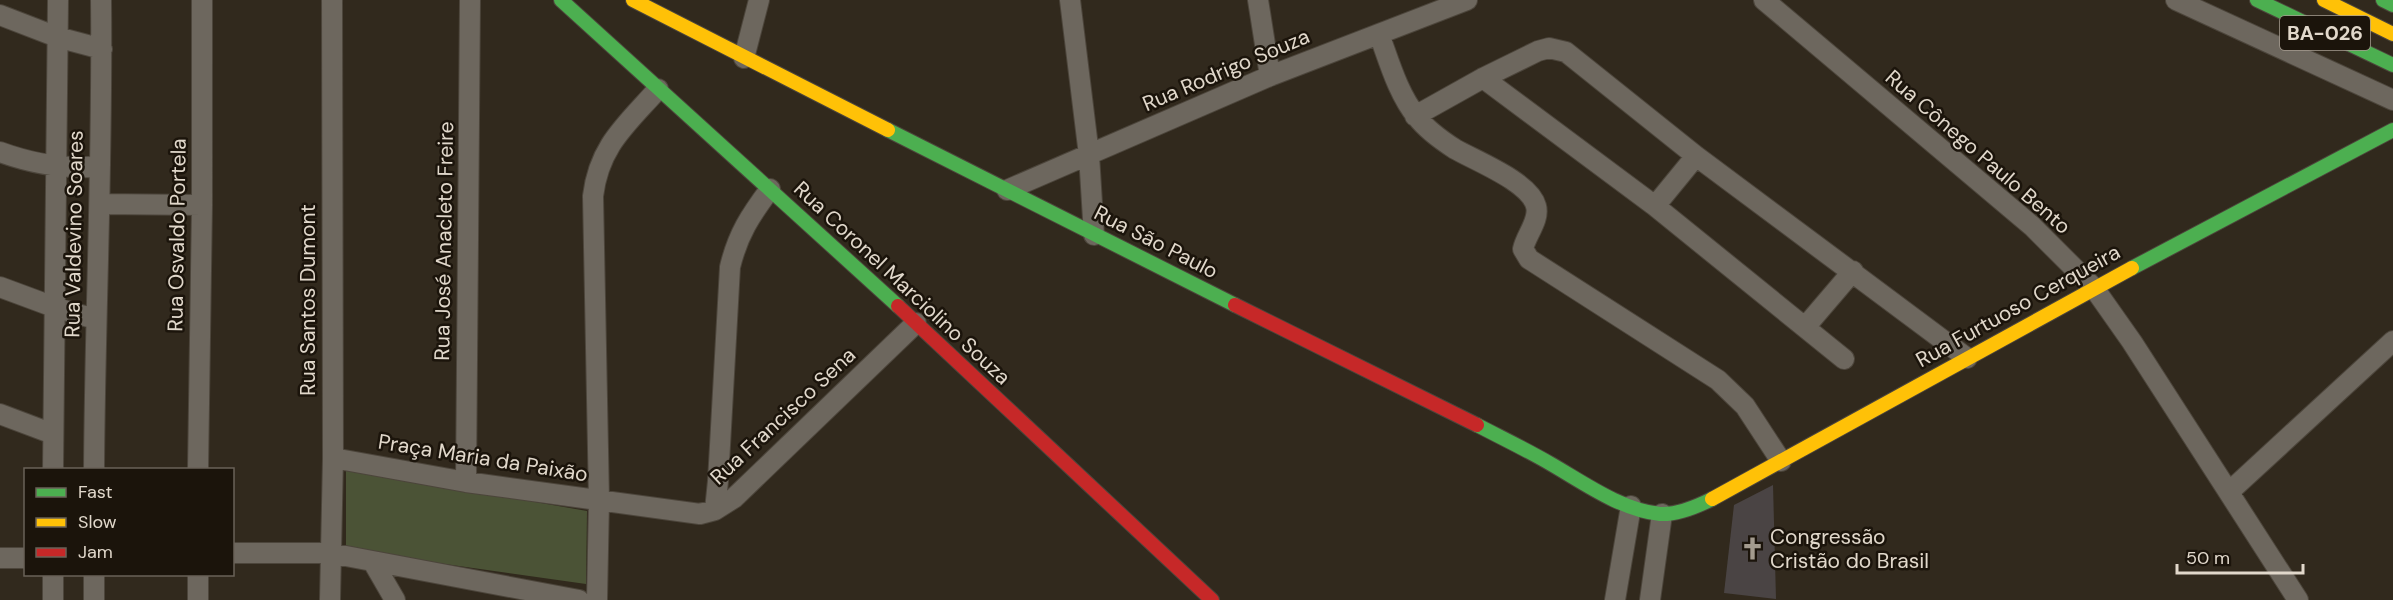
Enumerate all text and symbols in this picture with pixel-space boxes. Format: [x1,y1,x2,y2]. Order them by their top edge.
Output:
road number: BA-026 [2280,16,2370,50]
street label: Rua Rodrigo Souza [1138,22,1314,118]
street label: Rua Cônego Paulo Bento [1879,64,2077,240]
street label: Rua José Anacleto Freire [428,121,460,361]
street label: Rua Valdevino Soares [58,130,90,338]
street label: Rua Osvaldo Portela [161,138,193,332]
street label: Rua Coronel Marciolino Souza [788,175,1016,391]
street label: Rua São Paulo [1089,199,1223,285]
street label: Rua Santos Dumont [294,204,322,396]
street label: Rua Furtuoso Cerqueira [1911,238,2125,374]
street label: Rua Francisco Sena [704,341,862,491]
street label: Praça Maria da Paixão [376,428,590,488]
legend [24,468,234,576]
text: Fast [78,480,113,504]
text: Slow [78,510,117,534]
place label: Congressão Cristão do Brasil [1770,523,1929,575]
church icon: Congressão Cristão do Brasil [1739,536,1765,562]
scale bar [2177,537,2303,575]
text: Jam [78,540,113,564]
text: 50 m [2186,546,2230,570]

